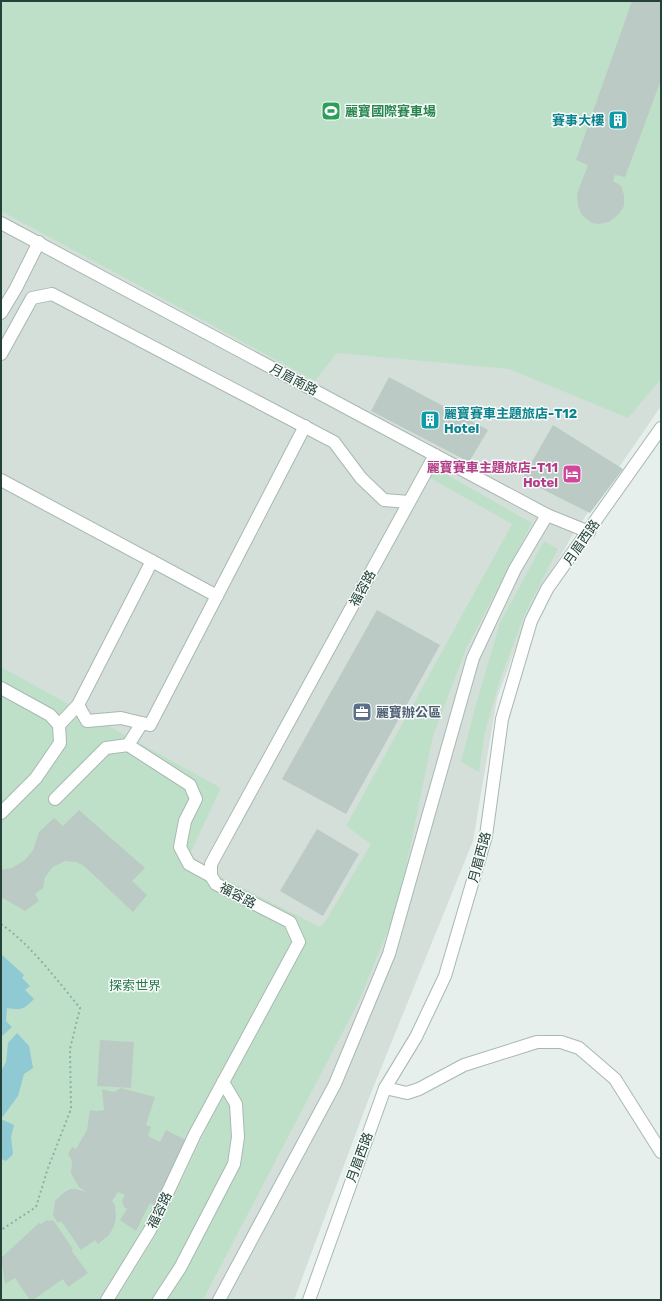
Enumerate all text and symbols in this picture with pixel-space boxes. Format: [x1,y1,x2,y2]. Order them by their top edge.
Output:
sports icon: 麗寶國際賽車場 [320,100,342,122]
place label: 麗寶國際賽車場 [345,104,436,119]
building icon: 賽事大樓 [607,109,629,131]
place label: 賽事大樓 [552,113,604,128]
street label: 月眉南路 [267,361,320,398]
place label: 麗寶賽車主題旅店-T12 Hotel [444,406,577,436]
building icon: 麗寶賽車主題旅店-T12 Hotel [419,409,441,431]
place label: 麗寶賽車主題旅店-T11 Hotel [427,460,558,490]
hotel icon: 麗寶賽車主題旅店-T11 Hotel [561,463,583,485]
street label: 月眉西路 [560,517,602,568]
street label: 福容路 [346,568,378,609]
office icon: 麗寶辦公區 [351,701,373,723]
place label: 麗寶辦公區 [376,705,441,720]
street label: 月眉西路 [466,830,493,884]
street label: 福容路 [217,880,259,911]
park label: 探索世界 [109,978,161,993]
street label: 月眉西路 [344,1130,375,1184]
street label: 福容路 [144,1189,175,1231]

